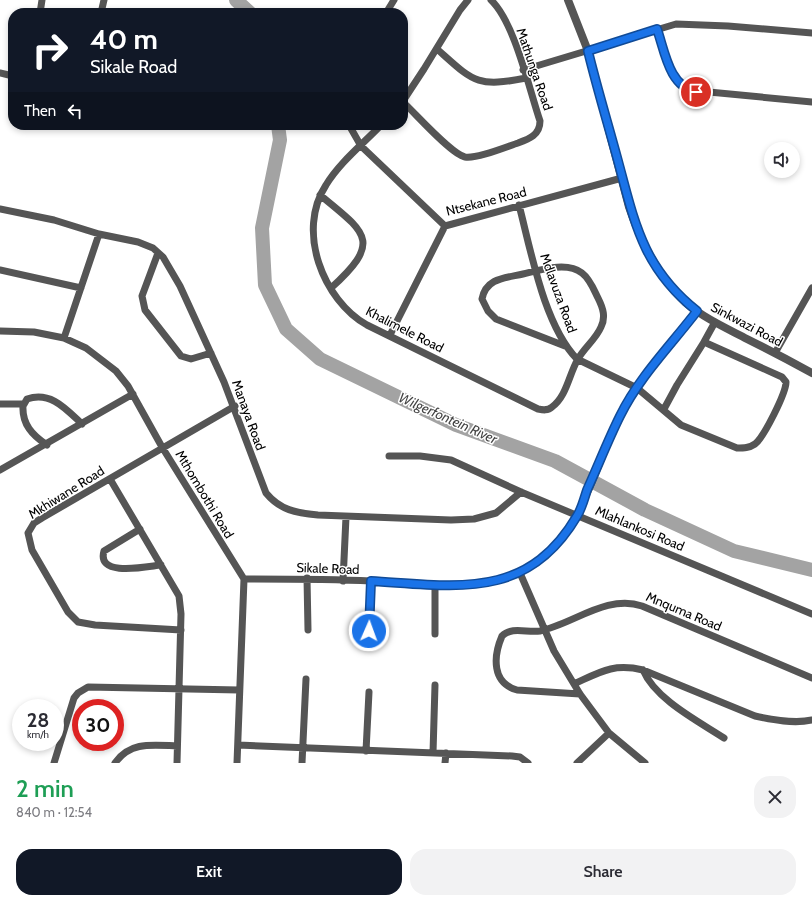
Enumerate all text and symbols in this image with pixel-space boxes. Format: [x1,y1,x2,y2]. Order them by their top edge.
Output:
text: 40 m [90,22,158,56]
icon: right [24,24,76,76]
street label: Mathunga Road [513,26,557,112]
text: Sikale Road [90,56,177,78]
pin [679,75,713,109]
icon: arrive [685,81,707,103]
icon: left [64,100,86,122]
text: Then [24,102,56,120]
map controls [764,142,800,178]
button: sound [764,142,800,178]
street label: Ntsekane Road [444,183,528,219]
street label: Mdlavuza Road [537,251,581,335]
street label: Sinkwazi Road [708,298,786,350]
street label: Khalimele Road [363,303,447,355]
street label: Manaya Road [229,378,269,452]
water label: Wilgerfontein River [396,388,501,448]
street label: Mthombothi Road [172,447,238,541]
street label: Mkhiwane Road [25,462,107,522]
street label: Mlahlankosi Road [593,502,687,554]
street label: Sikale Road [296,559,360,577]
street label: Mnquma Road [644,588,724,634]
position arrow [348,610,390,652]
speed limit sign: 30 [72,699,124,751]
text: 28 [27,708,49,732]
text: km/h [27,728,49,741]
text: 2 min [16,774,74,803]
button: close [754,776,796,818]
text: 840 m · 12:54 [16,804,92,820]
button: Exit [16,849,402,895]
button: Share [410,849,796,895]

